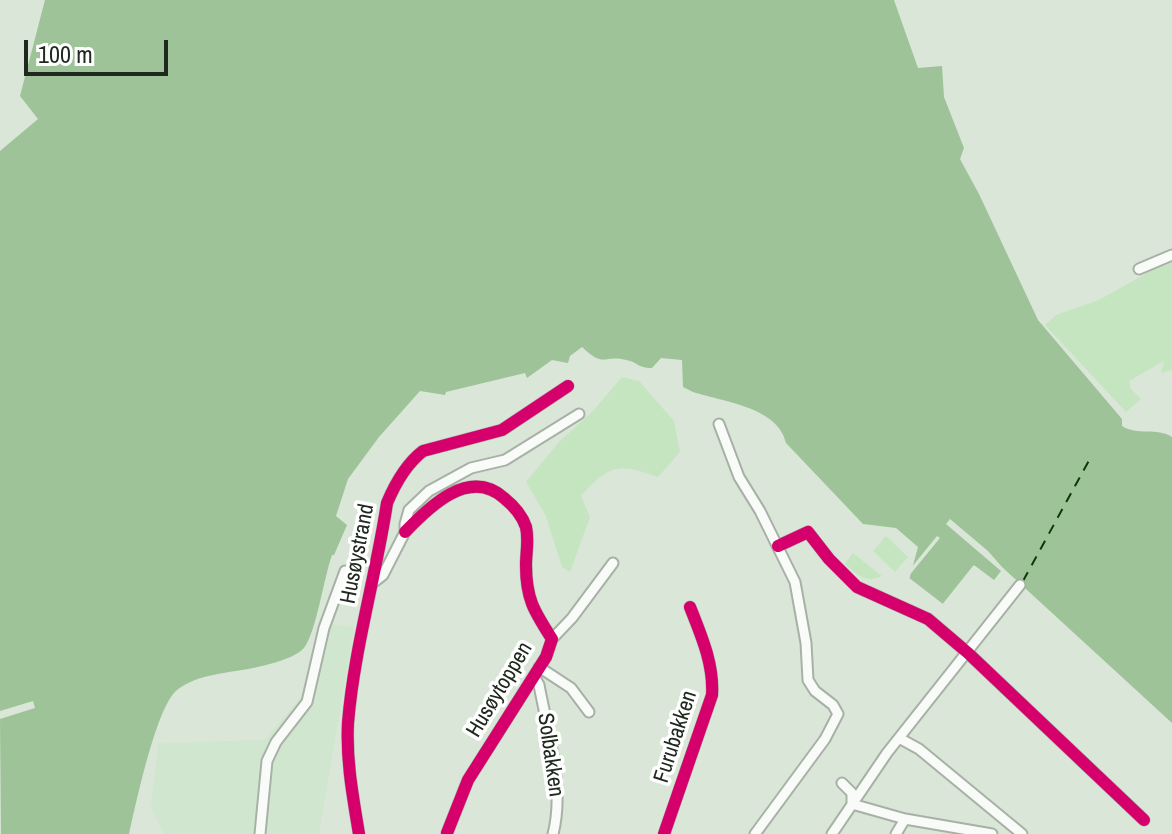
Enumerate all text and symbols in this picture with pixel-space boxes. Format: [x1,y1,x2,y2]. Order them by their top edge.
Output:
scale bar [28,24,172,74]
text: 100 m [38,38,93,70]
street label: Husøystrand [335,502,381,606]
street label: Husøytoppen [461,638,539,742]
street label: Furubakken [649,688,703,786]
street label: Solbakken [531,711,569,799]

